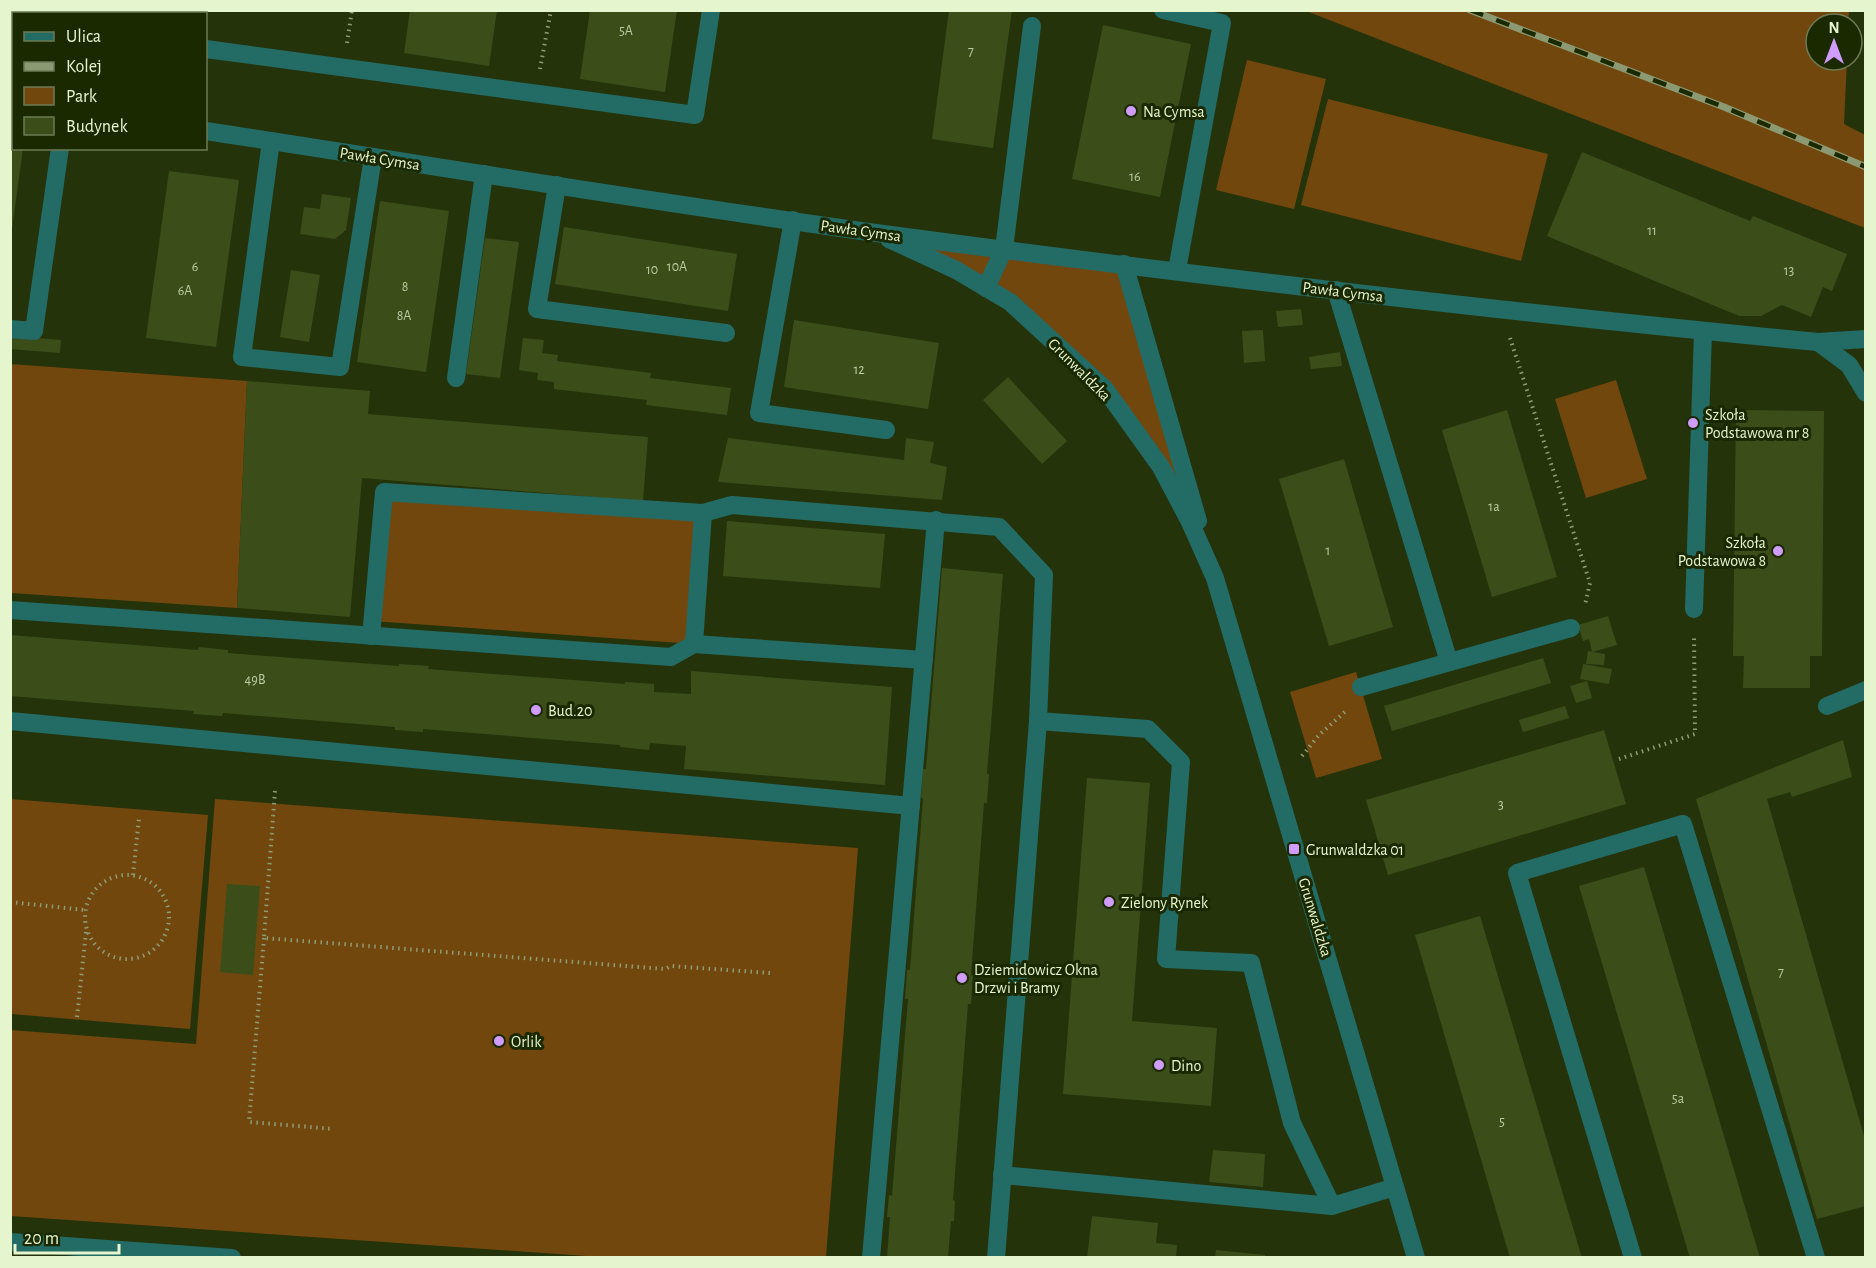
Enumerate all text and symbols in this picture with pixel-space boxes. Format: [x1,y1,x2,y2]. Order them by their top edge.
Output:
legend [12,12,207,150]
north arrow [1804,12,1864,72]
text: N [1828,20,1840,36]
house number: 5A [619,24,633,38]
text: Ulica [66,28,101,46]
house number: 7 [968,44,974,58]
text: Kolej [66,58,102,76]
text: Park [66,88,98,106]
marker: Na Cymsa [1124,104,1138,118]
place label: Na Cymsa [1143,104,1205,121]
text: Budynek [66,118,128,136]
street label: Pawła Cymsa [338,145,421,174]
house number: 16 [1129,170,1141,184]
street label: Pawła Cymsa [819,217,902,246]
house number: 11 [1647,224,1657,238]
house number: 6 [192,260,198,274]
house number: 10A [667,260,687,274]
house number: 10 [646,263,658,277]
house number: 13 [1784,264,1795,278]
street label: Pawła Cymsa [1301,279,1384,306]
house number: 8 [402,280,408,294]
house number: 6A [178,284,192,298]
house number: 8A [397,309,411,323]
street label: Grunwaldzka [1045,335,1114,404]
house number: 12 [853,363,865,377]
place label: Szkoła Podstawowa nr 8 [1705,407,1809,441]
marker: Szkoła Podstawowa nr 8 [1686,416,1700,430]
house number: 1a [1488,500,1500,514]
place label: Szkoła Podstawowa 8 [1678,535,1766,569]
house number: 1 [1326,544,1330,558]
marker: Szkoła Podstawowa 8 [1771,544,1785,558]
house number: 49B [245,673,265,687]
marker: Bud.20 [529,703,543,717]
place label: Bud.20 [548,703,592,719]
house number: 3 [1498,798,1504,812]
marker: Grunwaldzka 01 [1287,842,1301,856]
place label: Grunwaldzka 01 [1306,842,1404,858]
street label: Grunwaldzka [1295,876,1335,959]
marker: Zielony Rynek [1102,895,1116,909]
place label: Zielony Rynek [1121,895,1209,912]
place label: Dziemidowicz Okna Drzwi i Bramy [974,962,1098,997]
house number: 7 [1778,965,1784,979]
marker: Dziemidowicz Okna Drzwi i Bramy [955,971,969,985]
marker: Orlik [492,1034,506,1048]
place label: Orlik [511,1034,542,1050]
marker: Dino [1152,1058,1166,1072]
place label: Dino [1171,1058,1201,1074]
house number: 5a [1672,1092,1685,1106]
house number: 5 [1499,1115,1505,1129]
scale bar [15,1217,118,1255]
text: 20 m [24,1230,59,1248]

